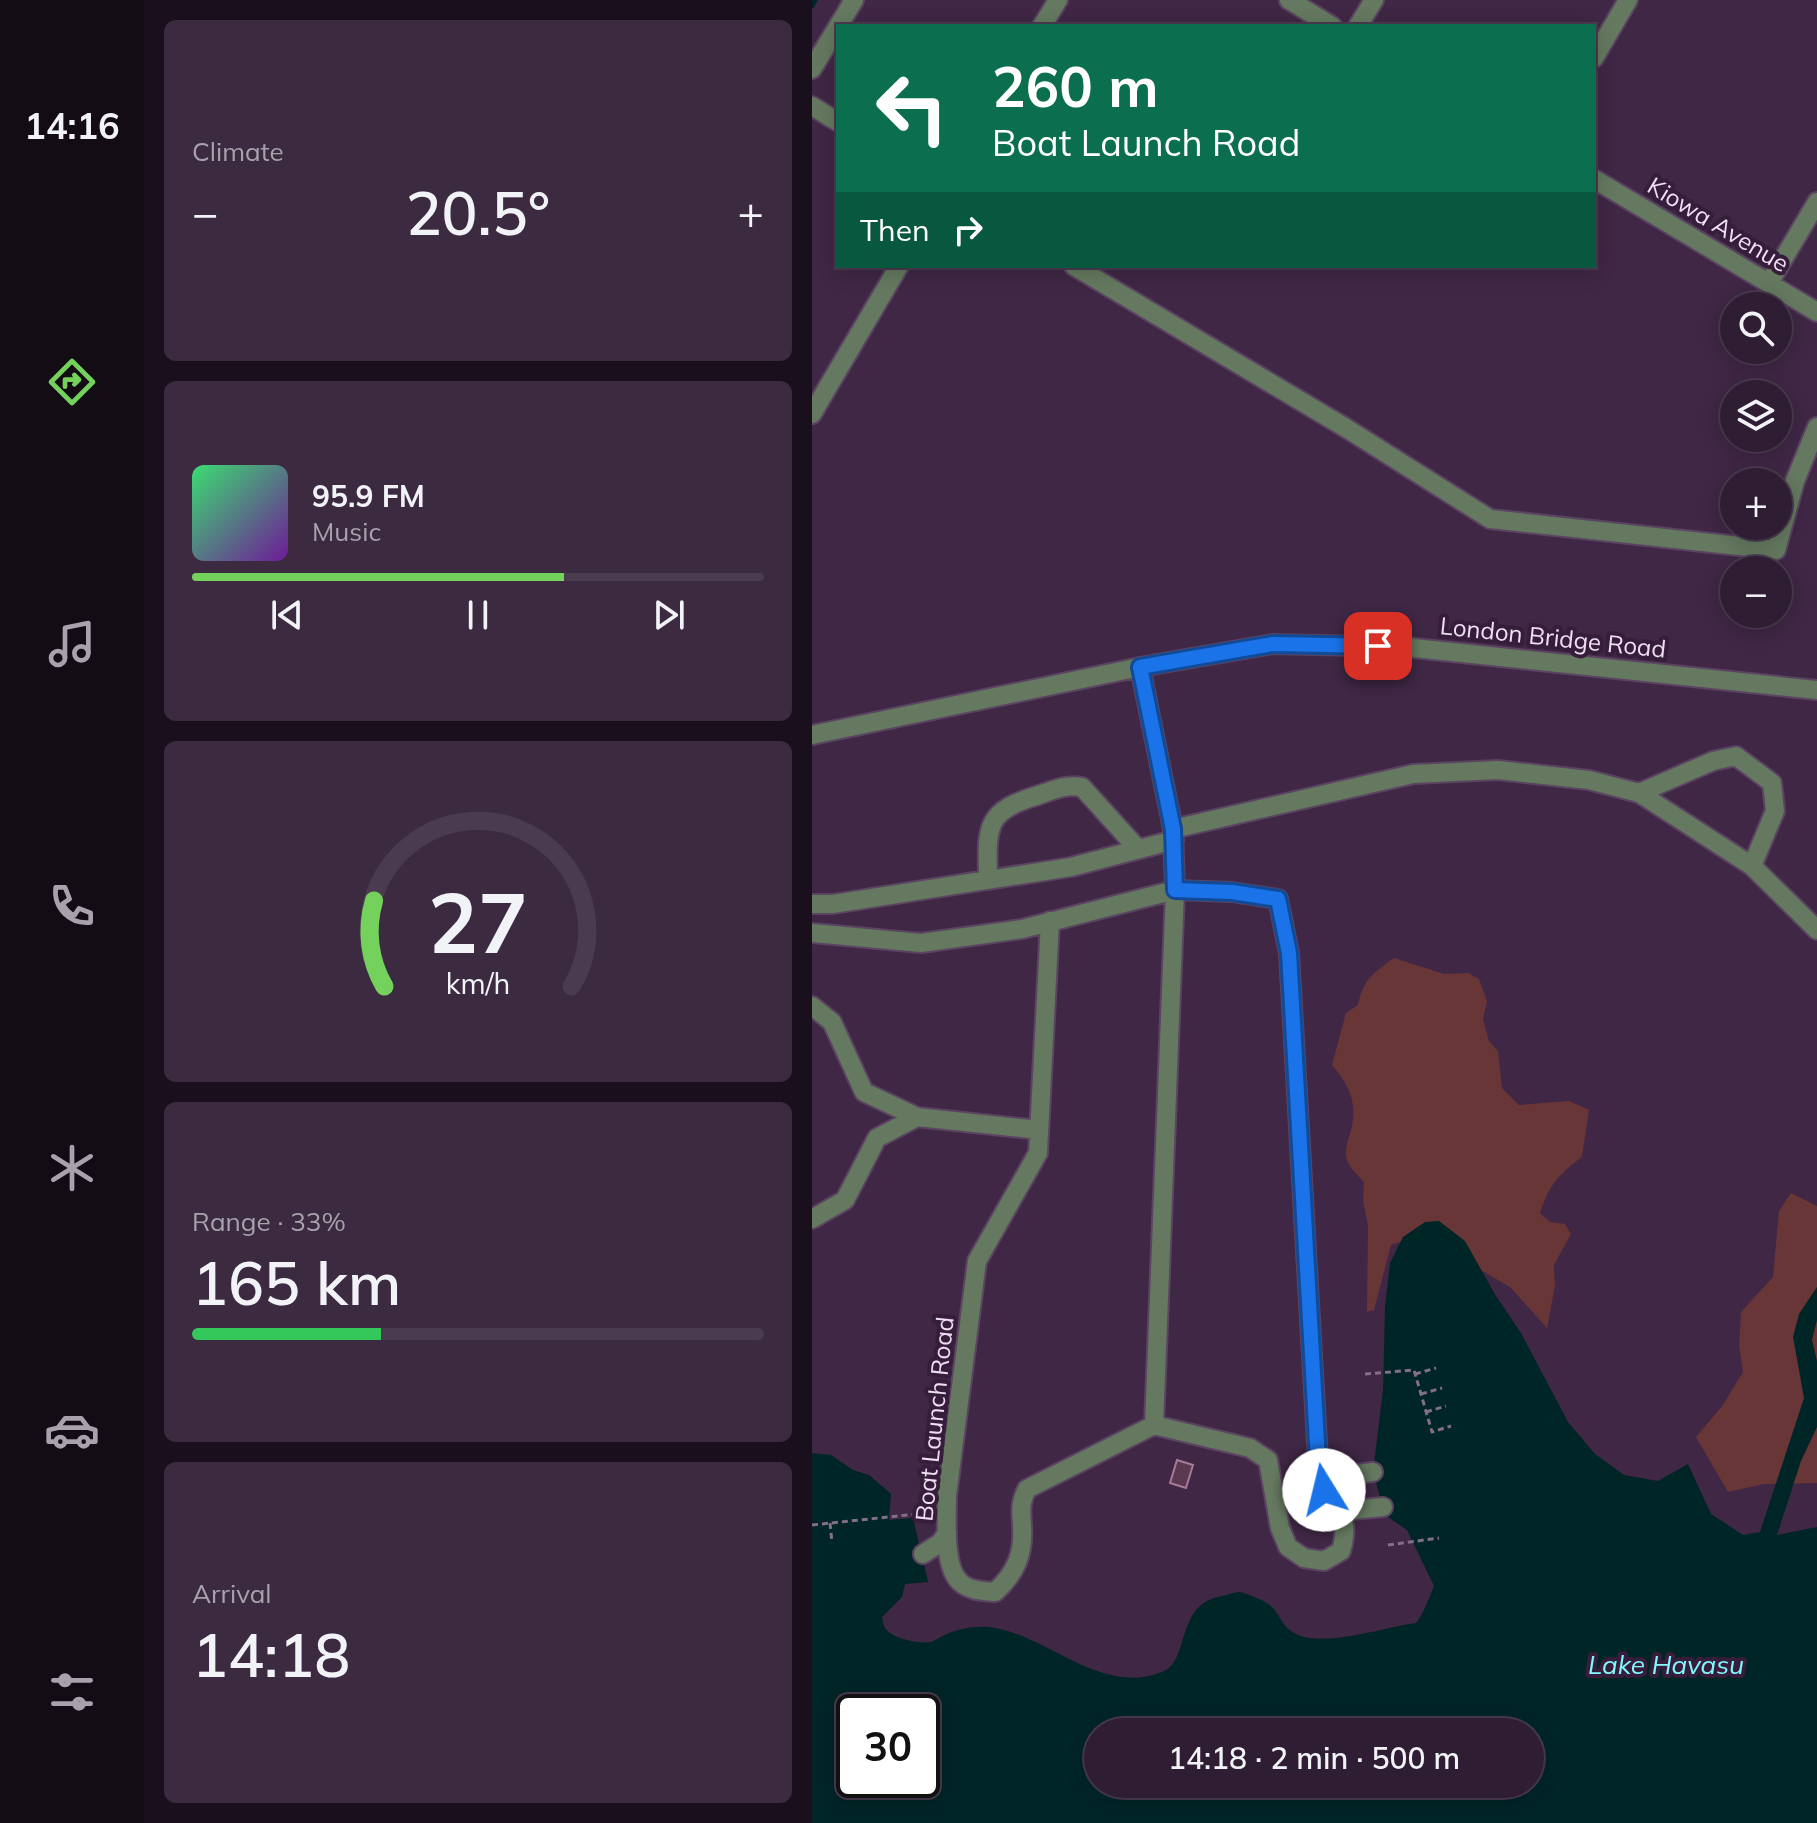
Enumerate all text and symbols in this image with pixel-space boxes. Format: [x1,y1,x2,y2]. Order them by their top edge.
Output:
text: 260 m [992,51,1159,121]
icon: left [860,56,964,160]
text: 14:16 [24,103,120,148]
text: Boat Launch Road [992,120,1300,165]
text: Climate [192,135,284,168]
street label: Kiowa Avenue [1642,170,1795,278]
text: 20.5° [406,175,550,250]
text: − [192,185,218,240]
text: + [738,185,764,240]
icon: right [946,208,990,252]
text: Then [860,211,930,249]
map controls [1720,292,1792,628]
button: search [1720,292,1792,364]
icon: directions [44,354,100,410]
button: layers [1720,380,1792,452]
button: + [1720,468,1792,540]
text: 95.9 FM [312,477,425,515]
text: Music [312,515,381,548]
button: − [1720,556,1792,628]
icon: previous [265,593,309,637]
icon: pause [456,593,500,637]
icon: next [647,593,691,637]
street label: London Bridge Road [1439,610,1668,664]
pin [1344,612,1412,680]
icon: music [44,616,100,672]
icon: arrive [1356,624,1400,668]
text: 27 [428,869,528,974]
icon: phone [44,878,100,934]
text: km/h [446,966,510,1002]
icon: climate [44,1140,100,1196]
text: Range · 33% [192,1205,346,1238]
text: 165 km [192,1245,401,1320]
street label: Boat Launch Road [908,1315,960,1523]
icon: car [44,1402,100,1458]
position arrow [1282,1448,1366,1532]
text: Arrival [192,1577,272,1610]
text: 14:18 [192,1617,350,1692]
water label: Lake Havasu [1588,1648,1744,1681]
icon: filters [44,1664,100,1720]
speed limit sign: 30 [836,1694,940,1798]
text: 14:18 · 2 min · 500 m [1168,1739,1460,1777]

